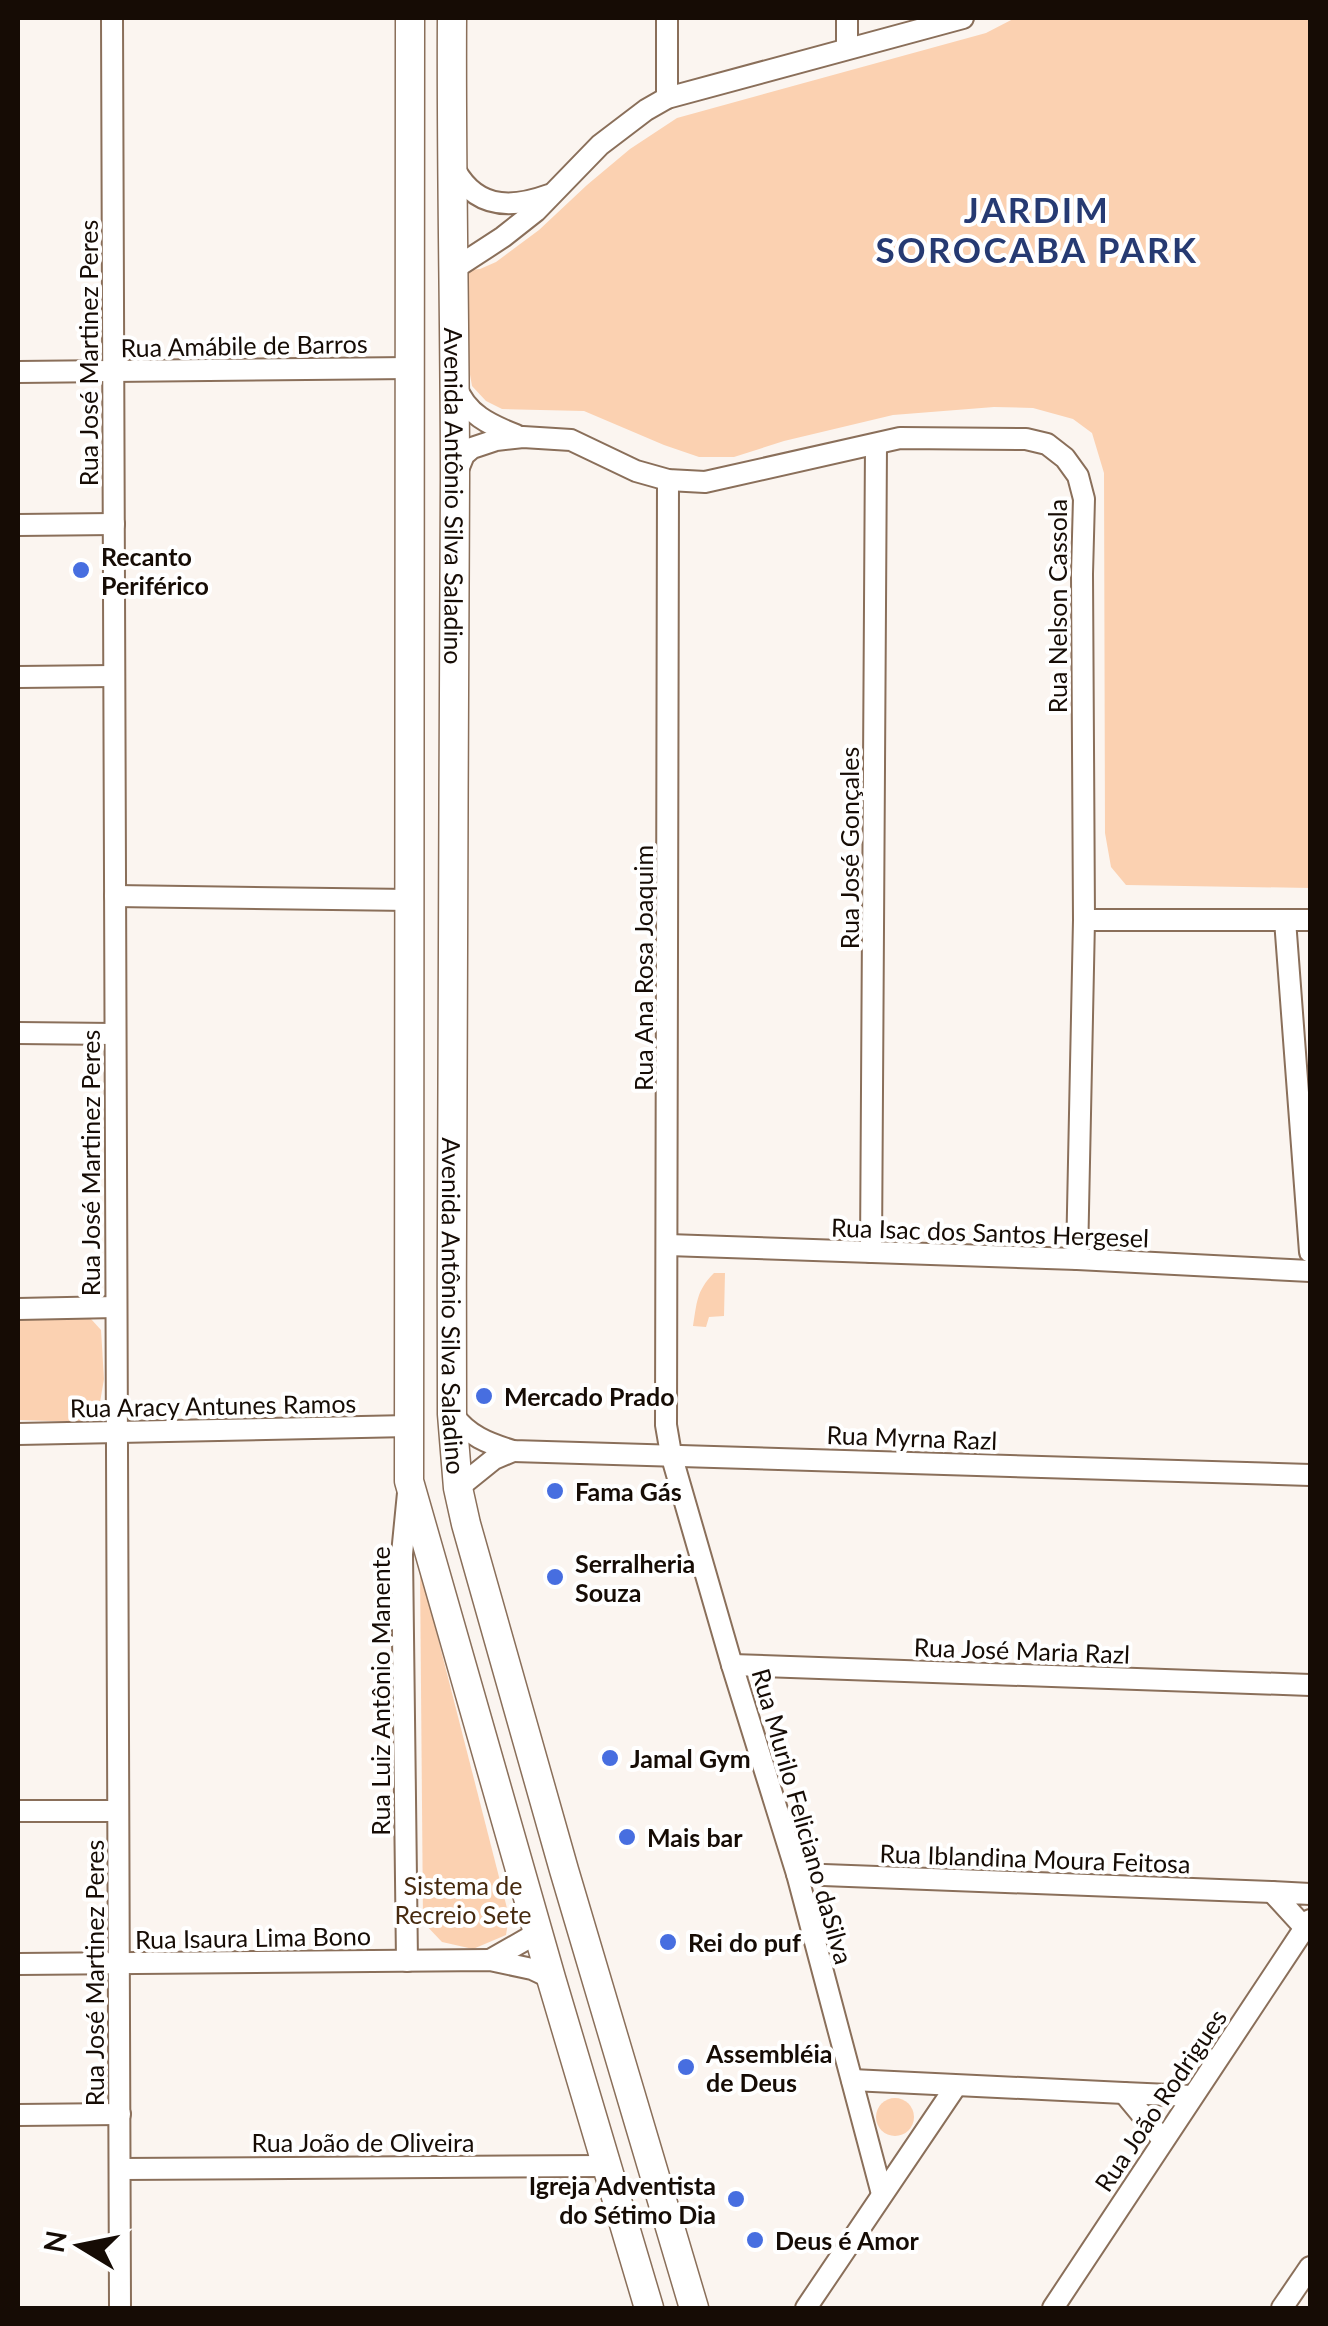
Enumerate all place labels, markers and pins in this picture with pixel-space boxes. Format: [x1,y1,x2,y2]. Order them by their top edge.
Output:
place label: Recanto Periférico [101,541,209,600]
marker: Recanto Periférico [70,559,92,581]
place label: Mercado Prado [504,1381,675,1411]
marker: Mercado Prado [473,1385,495,1407]
place label: Fama Gás [575,1476,682,1506]
marker: Fama Gás [544,1480,566,1502]
place label: Serralheria Souza [575,1548,695,1607]
marker: Serralheria Souza [544,1566,566,1588]
place label: Jamal Gym [630,1743,751,1773]
marker: Jamal Gym [599,1747,621,1769]
place label: Mais bar [647,1822,743,1852]
marker: Mais bar [616,1826,638,1848]
place label: Rei do puf [688,1927,801,1957]
marker: Rei do puf [657,1931,679,1953]
place label: Assembléia de Deus [705,2038,832,2097]
marker: Assembléia de Deus [675,2056,697,2078]
place label: Igreja Adventista do Sétimo Dia [529,2170,716,2229]
marker: Igreja Adventista do Sétimo Dia [725,2188,747,2210]
place label: Deus é Amor [775,2225,920,2255]
marker: Deus é Amor [744,2229,766,2251]

